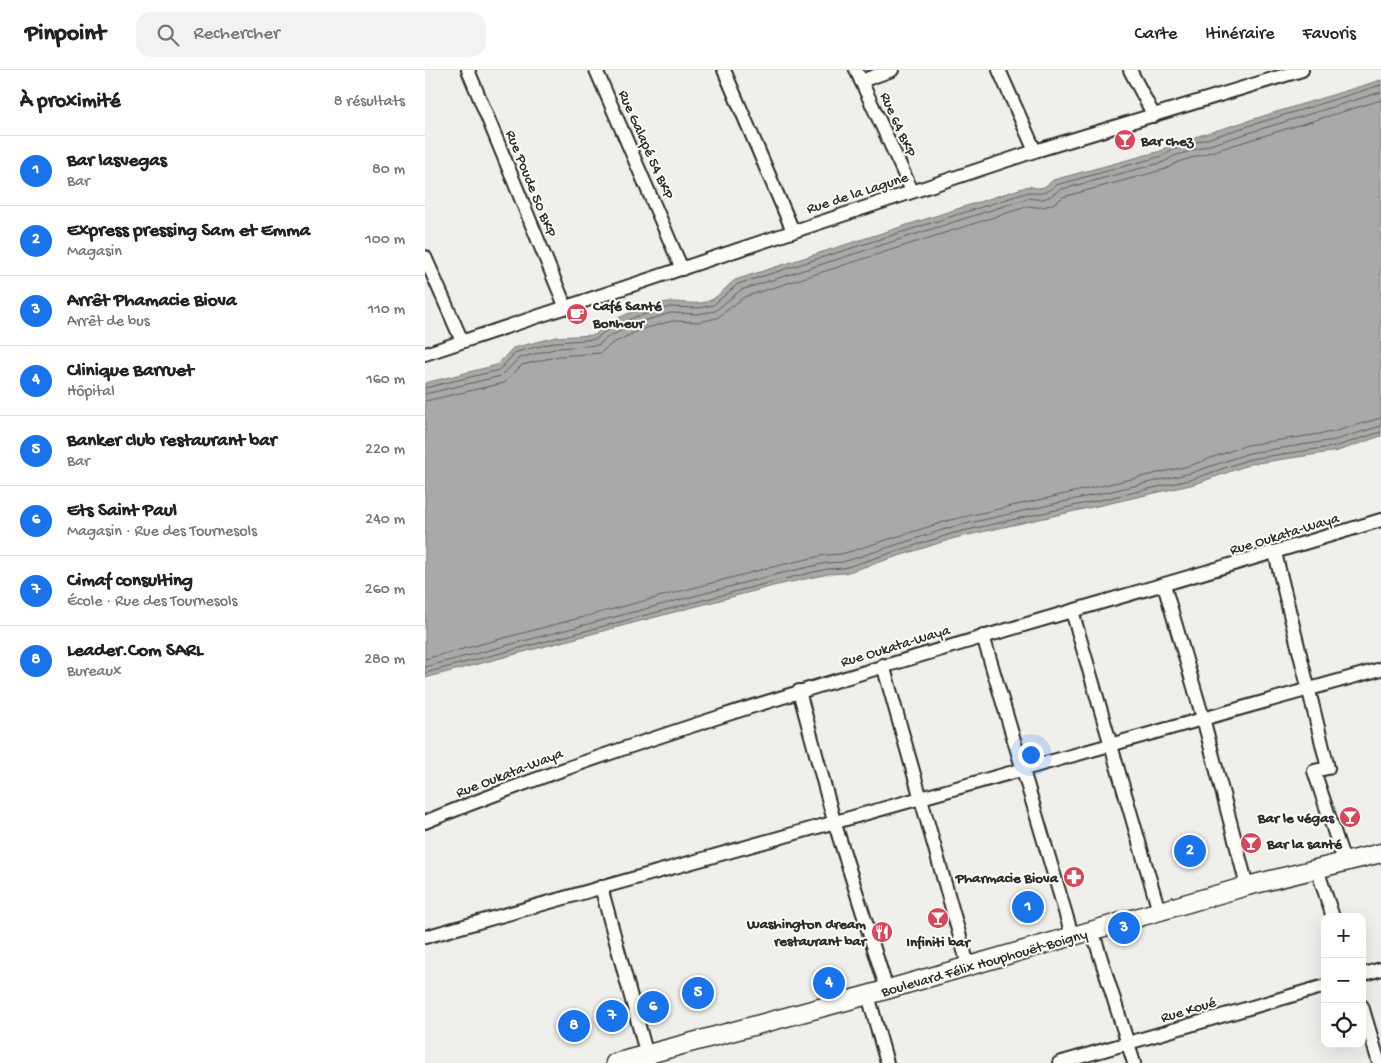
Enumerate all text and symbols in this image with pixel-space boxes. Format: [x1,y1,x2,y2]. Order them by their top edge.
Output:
search box [136,12,486,57]
text: Pinpoint [25,20,106,49]
icon: search [154,21,182,49]
text: Rechercher [194,23,280,46]
text: Carte [1134,24,1177,45]
text: Itinéraire [1205,24,1275,45]
text: Favoris [1303,24,1356,45]
street label: Rue Galapé 54 BKP [613,88,677,203]
text: À proximité [20,90,121,115]
street label: Rue 64 BKP [875,90,920,160]
text: 8 résultats [334,93,405,112]
street label: Rue Poude 50 BKP [501,128,560,240]
bar icon: Bar chez [1113,128,1137,152]
place label: Bar chez [1140,133,1195,151]
text: Bar lasvegas [67,150,167,173]
text: 1 [33,161,39,180]
text: 80 m [372,161,405,180]
street label: Rue de la Lagune [805,169,911,219]
text: Bar [67,173,90,192]
text: Express pressing Sam et Emma [67,220,310,243]
text: 2 [32,231,40,250]
text: 100 m [365,231,405,250]
text: Magasin [67,243,122,262]
text: Arrêt Phamacie Biova [67,290,237,313]
place label: Café Santé Bonheur [592,298,663,333]
text: 3 [32,301,40,320]
text: 110 m [368,301,405,320]
cafe icon: Café Santé Bonheur [565,302,589,326]
text: Arrêt de bus [67,313,150,332]
text: Clinique Barruet [67,360,194,383]
text: 4 [32,371,40,390]
text: 160 m [366,371,405,390]
text: Hôpital [67,383,115,402]
text: Banker club restaurant bar [67,430,276,453]
text: 5 [32,441,40,460]
text: 220 m [365,441,405,460]
text: Bar [67,453,90,472]
text: Ets Saint Paul [67,500,177,523]
street label: Rue Oukata-Waya [1228,510,1342,560]
text: 6 [32,511,40,530]
text: 240 m [365,511,405,530]
text: Magasin · Rue des Tournesols [67,523,257,542]
text: Cimaf consulting [67,570,193,593]
text: 7 [32,581,40,600]
text: 260 m [365,581,405,600]
text: École · Rue des Tournesols [67,593,237,612]
street label: Rue Oukata-Waya [839,622,953,672]
text: Leader.Com SARL [67,640,203,663]
text: 8 [32,651,40,670]
text: 280 m [364,651,405,670]
text: Bureaux [67,663,121,682]
your location [1018,742,1044,768]
street label: Rue Oukata-Waya [454,745,566,803]
bar icon: Bar le végas [1338,805,1362,829]
place label: Bar le végas [1257,810,1335,828]
bar icon: Bar la santé [1239,831,1263,855]
pin: 2 [1174,832,1206,870]
place label: Bar la santé [1266,836,1343,854]
pharmacy icon: Pharmacie Biova [1062,865,1086,889]
place label: Pharmacie Biova [955,870,1059,888]
pin: 1 [1012,888,1044,926]
bar icon: Infiniti bar [926,906,950,930]
pin: 3 [1108,909,1140,947]
map controls [1321,913,1366,1048]
button: + [1321,913,1366,958]
place label: Washington dream restaurant bar [746,916,868,951]
restaurant icon: Washington dream restaurant bar [870,920,894,944]
street label: Boulevard Félix Houphouët-Boigny [878,926,1090,1002]
place label: Infiniti bar [906,934,971,952]
button: − [1321,958,1366,1003]
pin: 4 [813,964,845,1002]
pin: 5 [682,974,714,1012]
pin: 6 [637,988,669,1026]
street label: Rue Koué [1159,994,1219,1028]
pin: 7 [596,997,628,1035]
button: locate [1321,1003,1366,1048]
pin: 8 [558,1007,590,1045]

